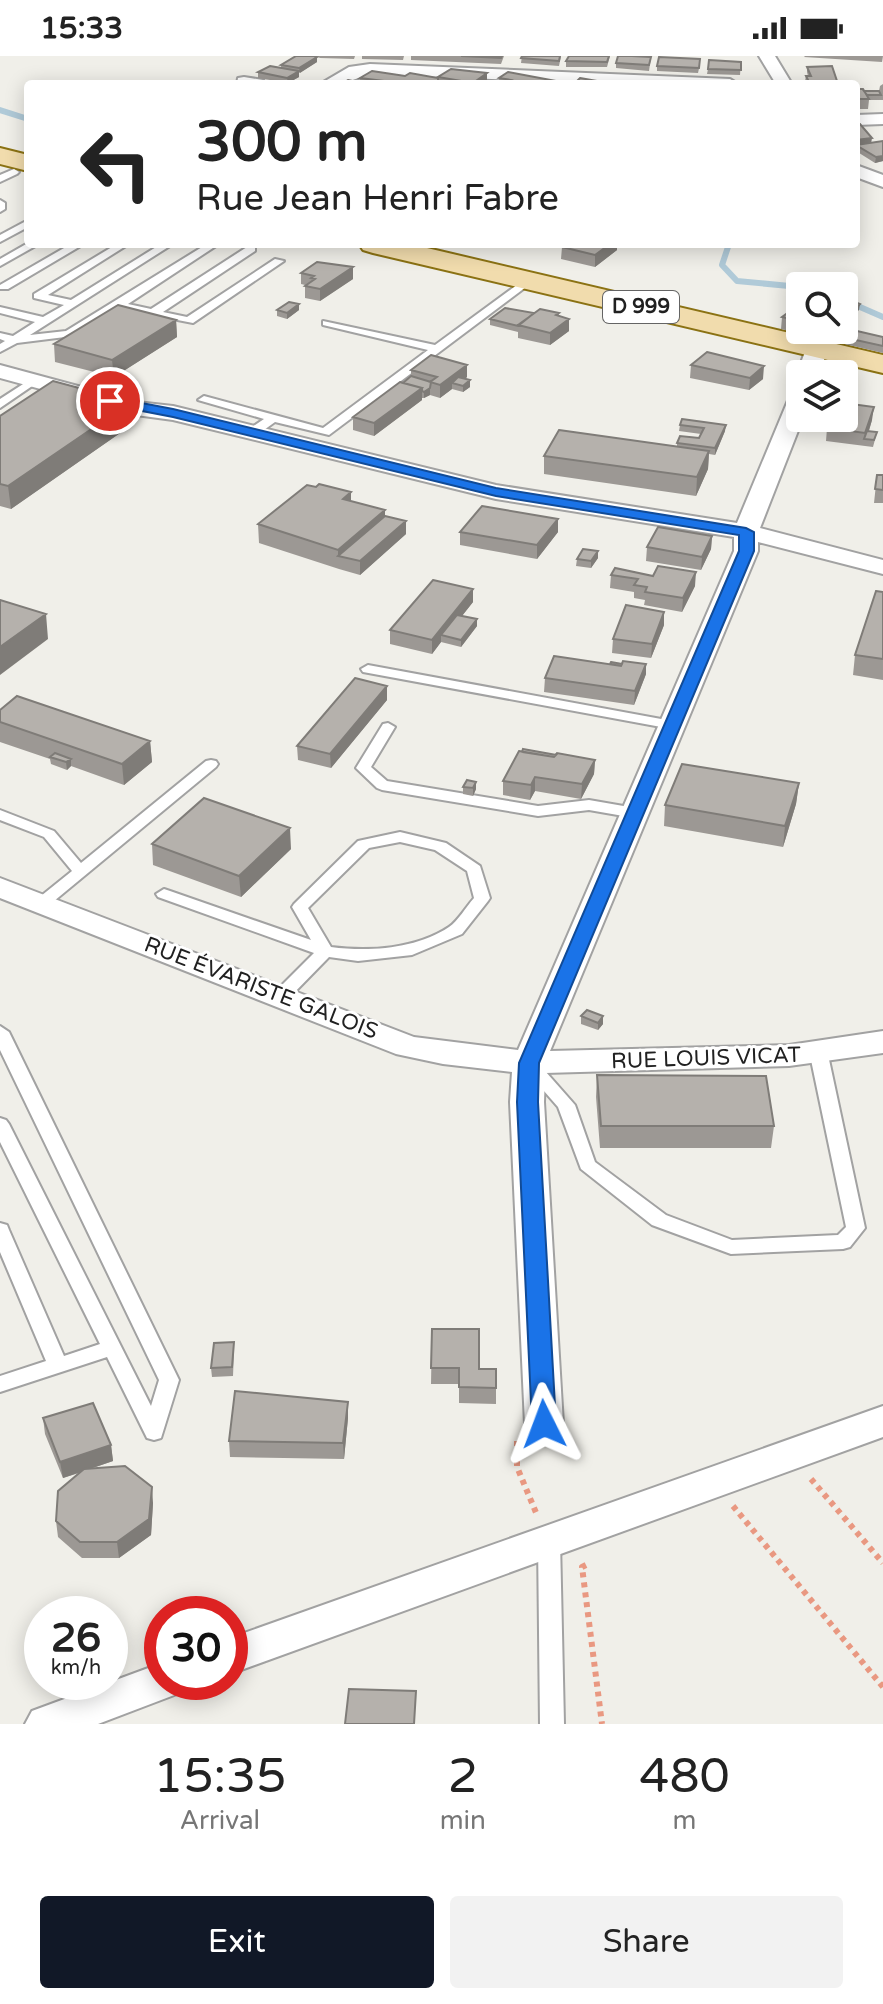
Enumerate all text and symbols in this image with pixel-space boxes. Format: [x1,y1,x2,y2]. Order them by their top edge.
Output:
text: 15:33 [40,10,123,47]
text: 300 m [196,109,367,176]
icon: left [64,112,168,216]
text: Rue Jean Henri Fabre [196,177,559,220]
map controls [786,272,858,432]
button: search [786,272,858,344]
road number: D 999 [603,291,679,323]
button: layers [786,360,858,432]
pin [76,367,144,435]
icon: arrive [88,379,132,423]
street label: RUE ÉVARISTE GALOIS [141,930,382,1045]
street label: RUE LOUIS VICAT [611,1042,802,1074]
position arrow [502,1382,586,1466]
speed limit sign: 30 [144,1596,248,1700]
text: 26 [51,1614,101,1662]
text: km/h [51,1656,101,1680]
text: 15:35 [153,1748,286,1806]
text: 2 [448,1748,478,1806]
text: 480 [639,1748,730,1806]
text: Arrival [180,1805,260,1836]
text: min [440,1805,486,1836]
text: m [673,1805,696,1836]
button: Exit [40,1896,434,1988]
button: Share [450,1896,843,1988]

